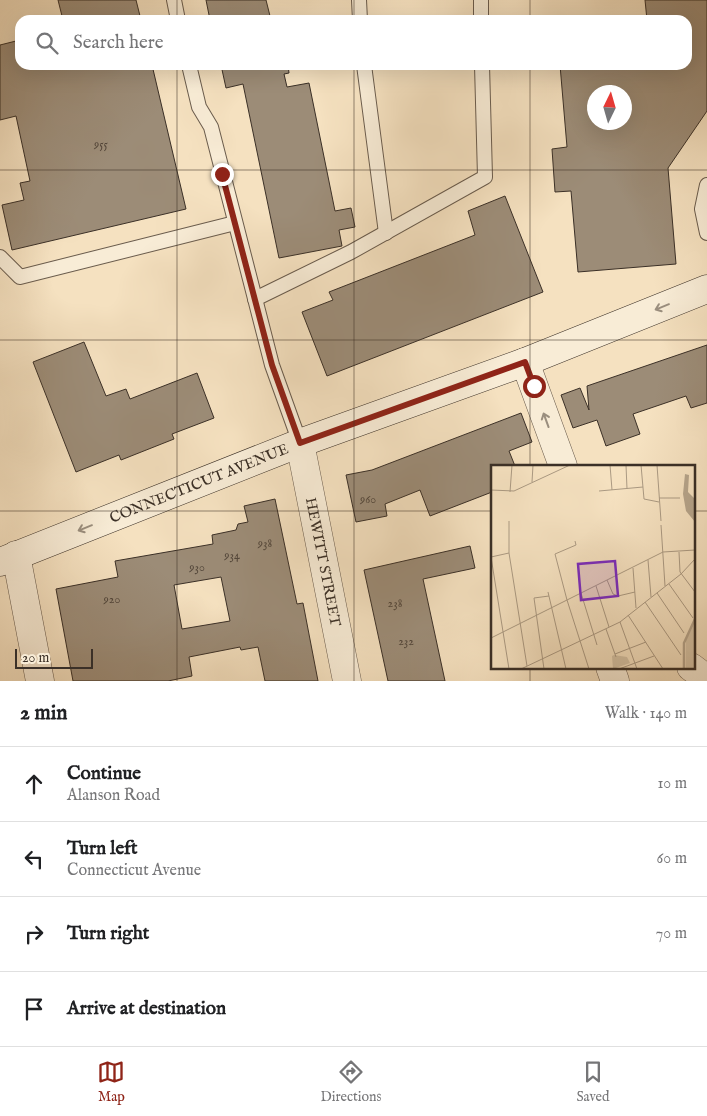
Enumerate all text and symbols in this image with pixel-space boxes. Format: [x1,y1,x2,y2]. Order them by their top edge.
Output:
search box [15,15,692,70]
icon: search [33,29,61,57]
text: Search here [73,31,164,55]
north arrow [587,85,632,130]
house number: 955 [93,137,109,152]
route end [211,163,234,186]
one-way arrow [655,303,670,313]
route start [523,375,546,398]
one-way arrow [541,413,551,428]
street label: CONNECTICUT AVENUE [107,439,291,527]
inset map [491,465,694,668]
house number: 960 [359,492,376,507]
street label: HEWITT STREET [301,496,345,628]
one-way arrow [78,524,93,533]
house number: 938 [257,536,273,551]
house number: 934 [223,548,240,563]
house number: 930 [188,560,205,575]
house number: 920 [103,592,120,607]
house number: 238 [388,596,403,611]
house number: 232 [398,634,414,649]
scale bar [15,646,92,669]
text: 20 m [22,649,49,667]
text: 2 min [20,700,67,727]
text: Walk · 140 m [605,704,687,724]
text: Continue [67,762,141,786]
icon: ahead [20,770,48,798]
text: 10 m [657,774,687,794]
text: Alanson Road [67,786,160,806]
text: Turn left [67,837,138,861]
icon: left [20,845,48,873]
text: 60 m [657,849,687,869]
text: Connecticut Avenue [67,861,201,881]
icon: right [20,920,48,948]
text: Turn right [67,922,149,946]
text: 70 m [656,924,687,944]
icon: arrive [20,995,48,1023]
text: Arrive at destination [67,997,226,1021]
tab: Map [97,1058,125,1106]
tab: Directions [320,1058,381,1106]
tab: Saved [576,1058,609,1106]

